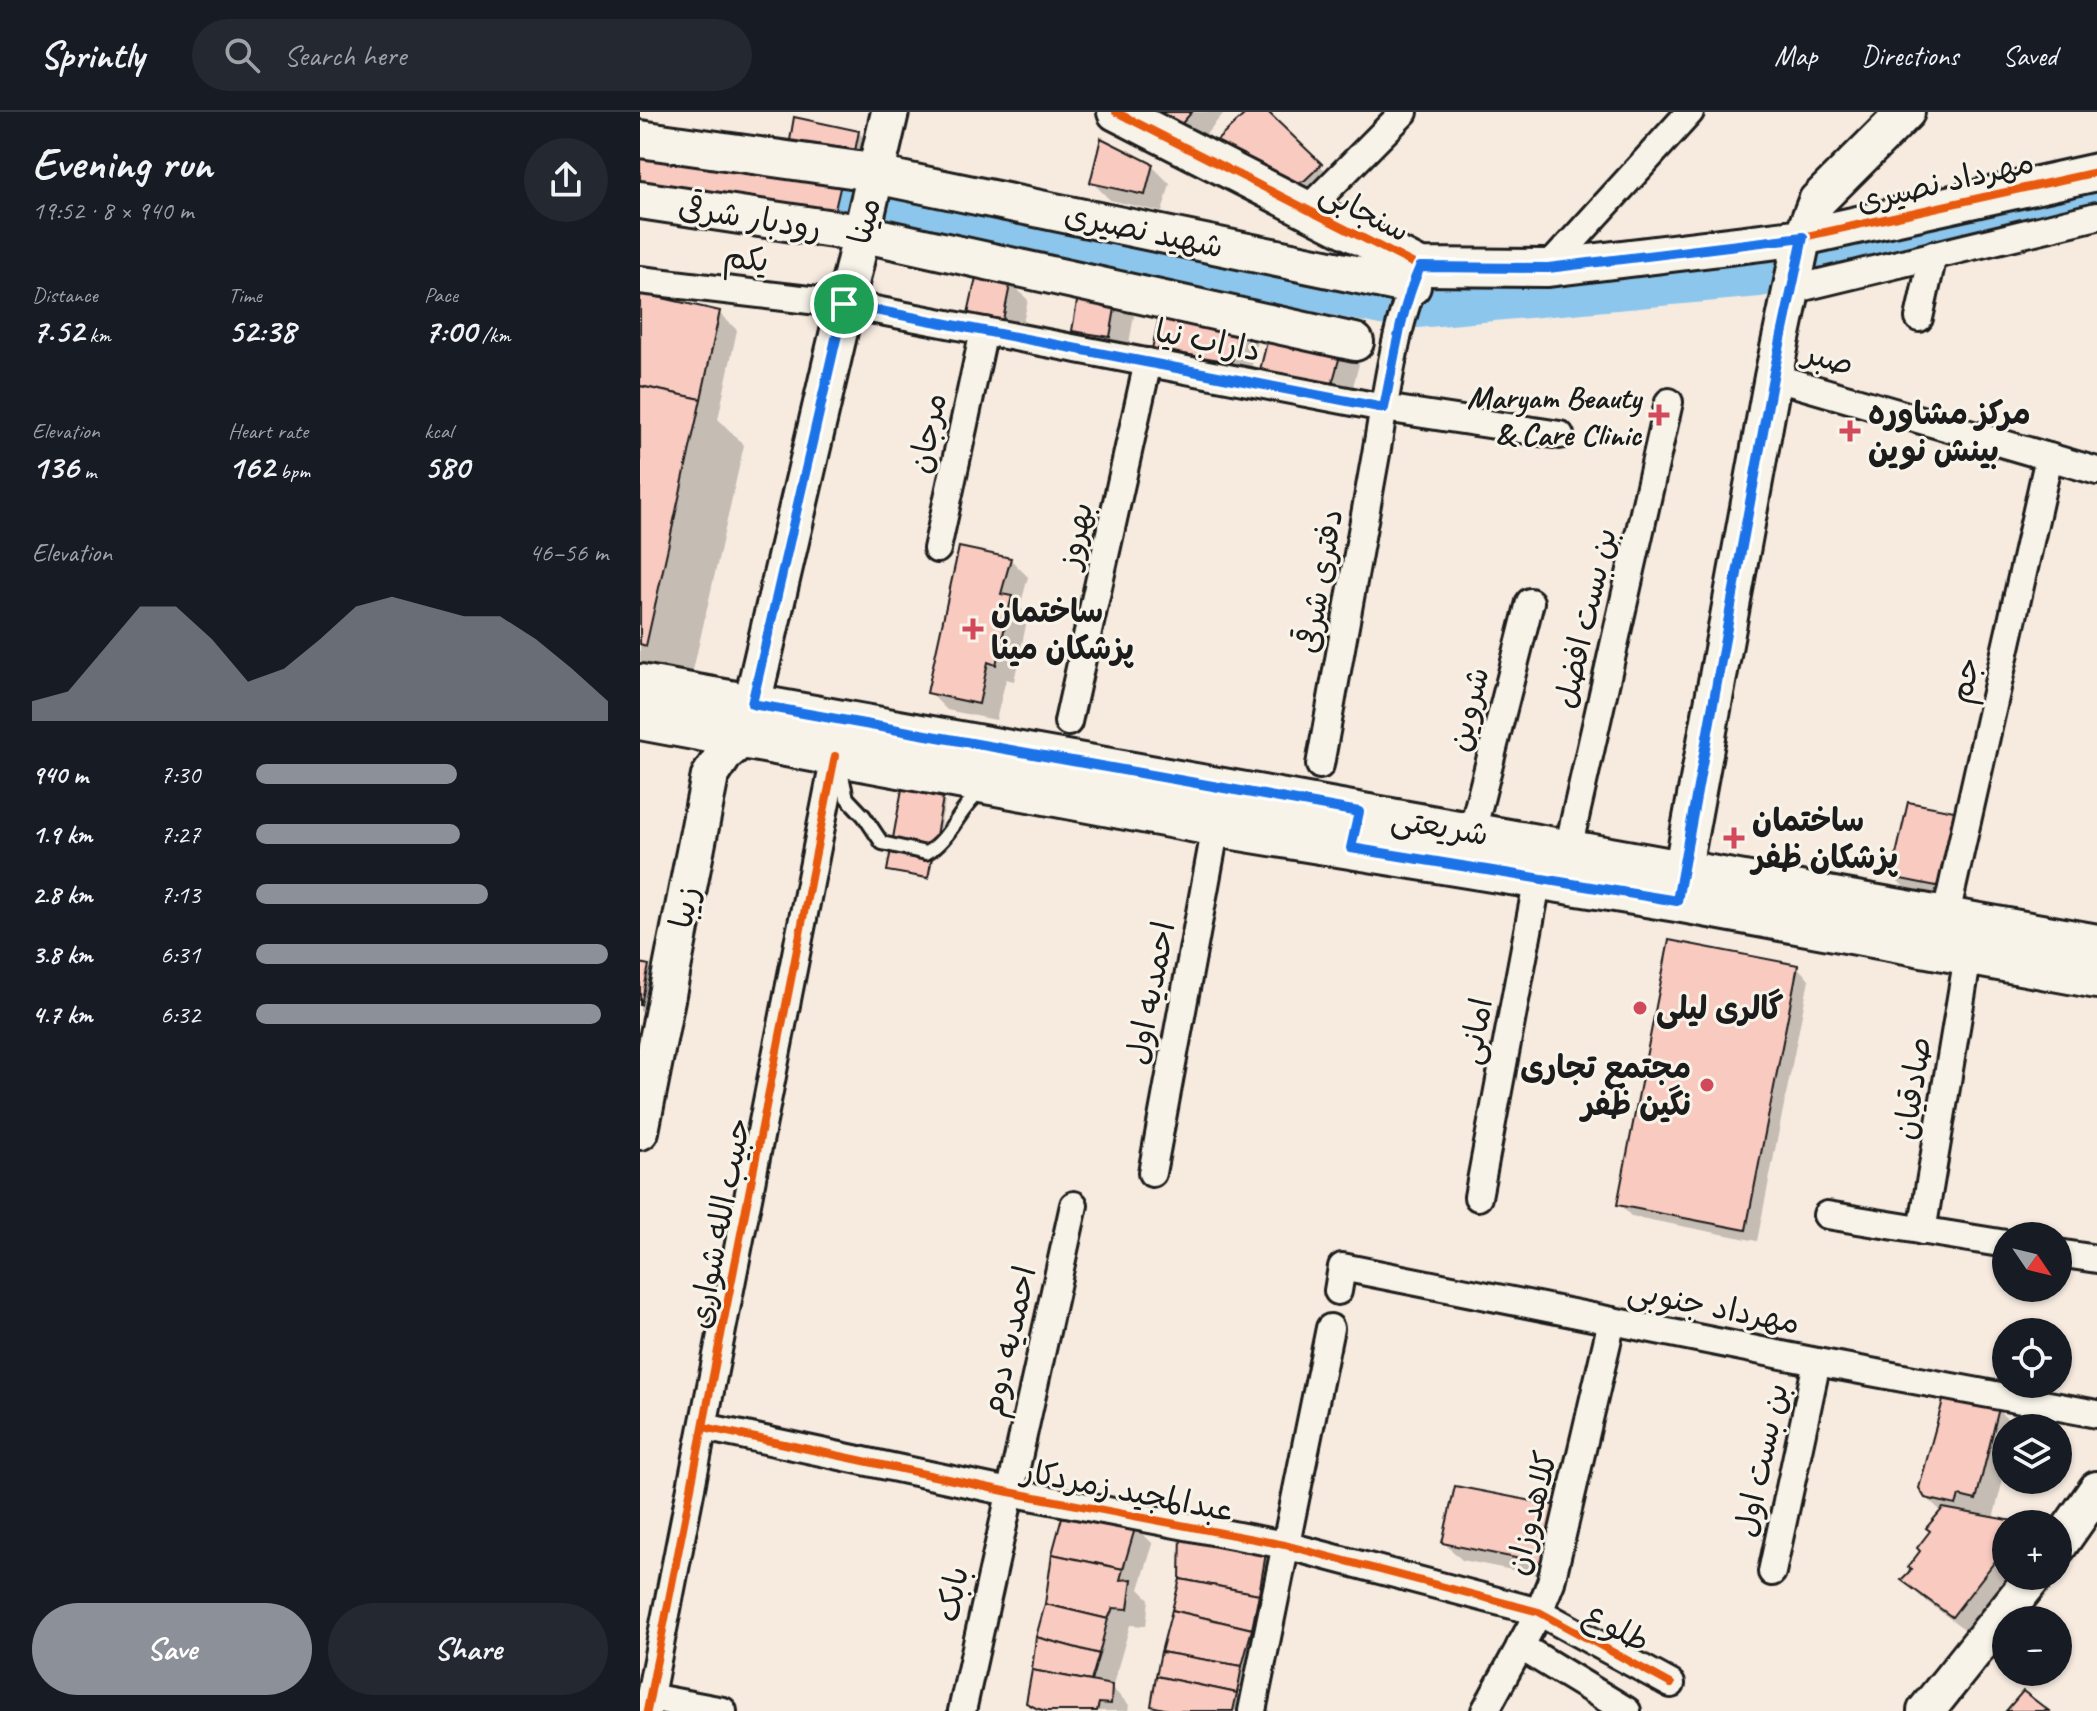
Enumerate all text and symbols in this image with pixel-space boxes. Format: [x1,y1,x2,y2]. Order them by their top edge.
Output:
search box [192,19,752,91]
text: Sprintly [40,32,144,79]
icon: search [220,33,264,77]
text: Search here [284,36,406,74]
text: Map [1774,38,1817,73]
text: Directions [1861,38,1959,73]
text: Saved [2003,38,2057,73]
text: Evening run [32,136,212,191]
button: share [524,138,608,222]
street label: مهرداد نصیری [1852,141,2038,222]
street label: سنجابی [1313,171,1417,251]
street label: رودبار شرقی [675,186,824,249]
street label: مینا [839,193,890,249]
text: 19:52 · 8 × 940 m [32,194,193,227]
street label: شهید نصیری [1061,194,1227,267]
street label: یکم [721,235,771,285]
pin [810,270,878,338]
text: Distance [32,281,98,309]
text: Time [228,281,262,309]
text: Pace [424,281,458,309]
icon: arrive [822,282,866,326]
text: 7.52 [32,309,84,352]
text: 52:38 [228,309,295,352]
text: 7:00 [424,309,477,352]
street label: داراب نیا [1152,310,1264,371]
text: km [84,321,111,349]
text: /km [477,321,511,349]
street label: صبر [1796,331,1859,385]
place label: Maryam Beauty & Care Clinic [1467,377,1644,455]
street label: مرجان [899,389,956,477]
place label: مرکز مشاوره بینش نوین [1868,393,2031,471]
marker: Maryam Beauty & Care Clinic [1648,404,1670,426]
text: Elevation [32,417,100,445]
text: Heart rate [228,417,308,445]
text: kcal [424,417,453,445]
marker: مرکز مشاوره بینش نوین [1839,420,1861,442]
text: 136 [32,445,79,488]
text: 162 [228,445,275,488]
text: 580 [424,445,469,488]
text: m [79,457,96,485]
text: bpm [275,457,310,485]
street label: بهروز [1048,498,1102,575]
street label: دفتری شرقی [1287,506,1352,657]
street label: بن بست افضل [1545,524,1626,712]
text: Elevation [32,536,112,569]
text: 46–56 m [529,536,608,569]
place label: ساختمان پزشكان مينا [991,591,1135,669]
marker: ساختمان پزشكان مينا [962,618,984,640]
street label: جم [1939,653,1993,708]
street label: شروین [1438,663,1499,756]
text: 940 m [32,758,88,791]
text: 7:30 [160,758,200,791]
street label: شریعتی [1388,798,1492,855]
place label: ساختمان پزشکان ظفر [1749,800,1899,878]
text: 1.9 km [32,818,92,851]
text: 7:27 [160,818,200,851]
marker: ساختمان پزشکان ظفر [1723,827,1745,849]
text: 2.8 km [32,878,92,911]
text: 7:13 [160,878,200,911]
street label: زیبا [660,883,709,932]
street label: احمدیه اول [1117,918,1184,1068]
text: 3.8 km [32,938,92,971]
text: 6:31 [160,938,200,971]
place label: گالری لیلی [1656,988,1784,1029]
street label: امانی [1449,994,1502,1068]
text: 4.7 km [32,998,92,1031]
text: 6:32 [160,998,200,1031]
marker: گالری لیلی [1631,999,1649,1017]
street label: صادقیان [1884,1034,1941,1142]
place label: مجتمع تجاری نگین ظفر [1520,1047,1691,1125]
marker: مجتمع تجاری نگین ظفر [1698,1076,1716,1094]
street label: حبیب الله شواری [679,1114,760,1332]
north arrow [1992,1222,2072,1302]
map controls [1992,1222,2072,1686]
street label: احمدیه دوم [971,1262,1050,1421]
street label: مهرداد جنوبی [1624,1270,1803,1343]
button: locate [1992,1318,2072,1398]
street label: بن بست اول [1725,1379,1798,1541]
button: layers [1992,1414,2072,1494]
street label: کلاهدوزان [1496,1447,1567,1579]
street label: عبدالمجید زمردکار [1016,1449,1237,1531]
button: + [1992,1510,2072,1590]
street label: بابک [927,1563,978,1626]
street label: طلوع [1576,1593,1657,1663]
button: Save [32,1603,312,1695]
button: Share [328,1603,608,1695]
button: − [1992,1606,2072,1686]

